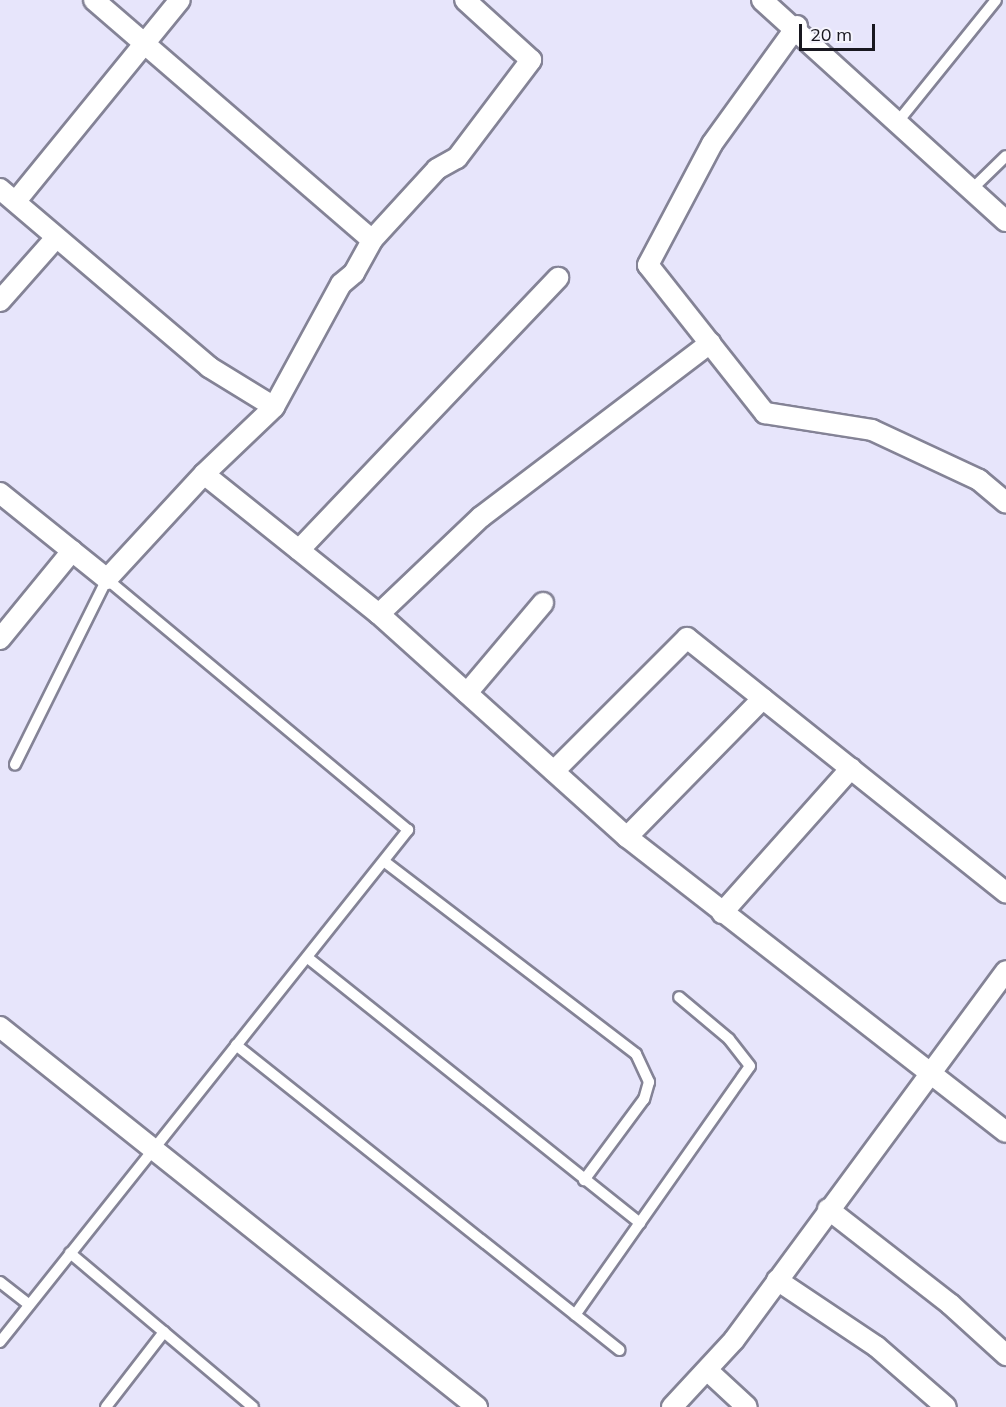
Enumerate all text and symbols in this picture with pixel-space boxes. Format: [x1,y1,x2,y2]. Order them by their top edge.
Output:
scale bar [802,12,878,50]
text: 20 m [810,23,852,46]

